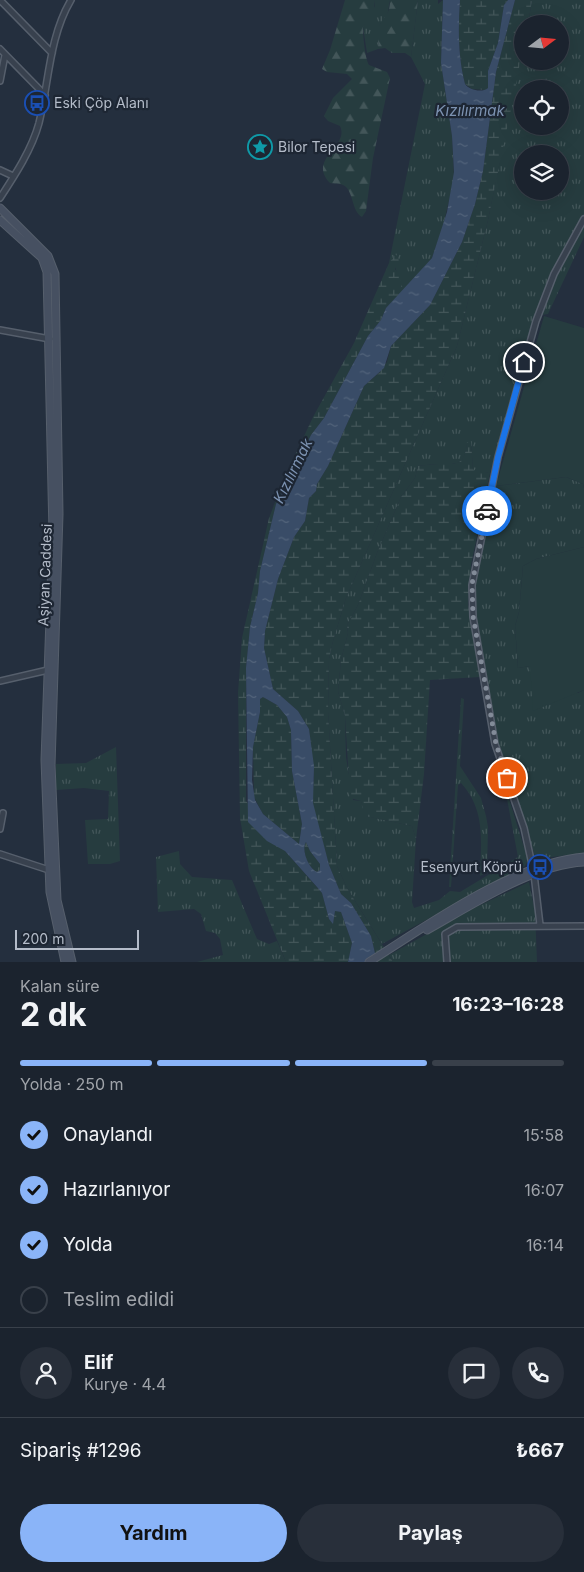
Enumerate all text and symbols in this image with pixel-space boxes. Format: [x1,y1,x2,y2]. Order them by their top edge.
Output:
north arrow [514,15,569,70]
map controls [514,15,569,200]
button: locate [514,80,569,135]
bus stop icon: Eski Çöp Alanı [24,90,50,116]
place label: Eski Çöp Alanı [54,94,149,111]
water label: Kızılırmak [435,101,506,120]
place icon: Bilor Tepesi [247,134,273,160]
place label: Bilor Tepesi [278,138,355,155]
button: layers [514,145,569,200]
pin [503,341,545,383]
icon: home [510,348,538,376]
water label: Kızılırmak [269,435,317,506]
courier [462,486,512,536]
icon: car [473,497,501,525]
street label: Aşiyan Caddesi [34,523,55,626]
pin [486,757,528,799]
icon: bag [493,764,521,792]
bus stop icon: Esenyurt Köprü [527,854,553,880]
place label: Esenyurt Köprü [420,858,522,875]
scale bar [15,927,139,950]
text: 200 m [22,930,64,947]
text: Kalan süre [20,976,100,996]
text: 16:23–16:28 [452,993,564,1016]
text: 2 dk [20,995,86,1034]
text: Yolda · 250 m [20,1074,124,1094]
icon: check [20,1121,48,1149]
text: Onaylandı [63,1123,153,1146]
text: 15:58 [524,1125,564,1145]
icon: check [20,1176,48,1204]
text: Hazırlanıyor [63,1178,170,1201]
text: 16:07 [524,1180,564,1200]
icon: check [20,1231,48,1259]
text: Yolda [63,1233,113,1256]
text: 16:14 [526,1235,564,1255]
text: Teslim edildi [63,1288,174,1311]
button: person [20,1347,72,1399]
button: chat [448,1347,500,1399]
button: phone [512,1347,564,1399]
text: Elif [84,1351,113,1374]
text: Kurye · 4.4 [84,1374,166,1394]
text: Sipariş #1296 [20,1439,142,1462]
text: ₺667 [516,1439,564,1462]
button: Yardım [20,1504,287,1562]
button: Paylaş [297,1504,564,1562]

